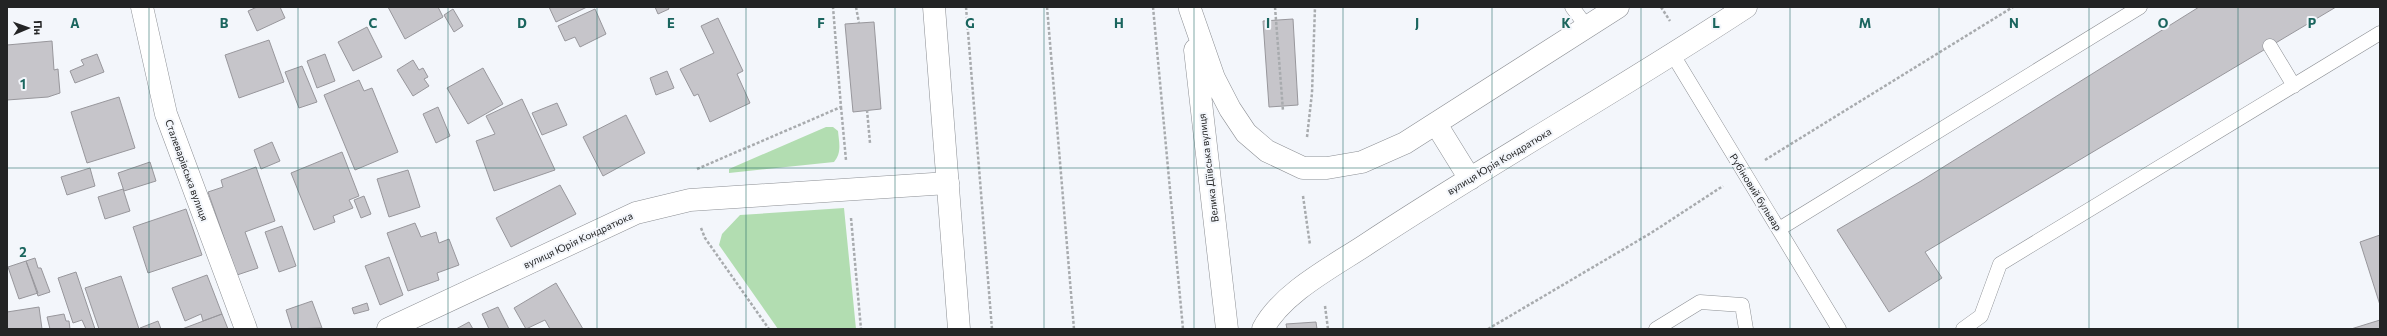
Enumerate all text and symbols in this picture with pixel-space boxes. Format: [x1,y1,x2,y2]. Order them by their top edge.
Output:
north arrow [8,8,48,48]
text: A [70,15,80,31]
text: B [220,15,229,31]
text: C [369,15,378,31]
text: D [517,15,527,31]
text: E [667,15,675,31]
text: F [817,15,825,31]
text: G [965,15,975,31]
text: H [1114,15,1124,31]
text: I [1266,15,1270,31]
text: J [1415,15,1419,31]
text: K [1561,15,1571,31]
text: L [1712,15,1720,31]
text: M [1859,15,1871,31]
text: N [2009,15,2019,31]
text: O [2158,15,2169,31]
text: P [2308,15,2317,31]
text: Пн [32,20,45,35]
text: 1 [20,76,26,92]
street label: Велика Діївська вулиця [1195,113,1221,223]
street label: Сталеварівська вулиця [163,118,211,222]
street label: вулиця Юрія Кондратюка [1445,125,1553,197]
street label: Рубіновий бульвар [1727,151,1785,233]
street label: вулиця Юрія Кондратюка [521,209,635,271]
text: 2 [19,244,27,260]

